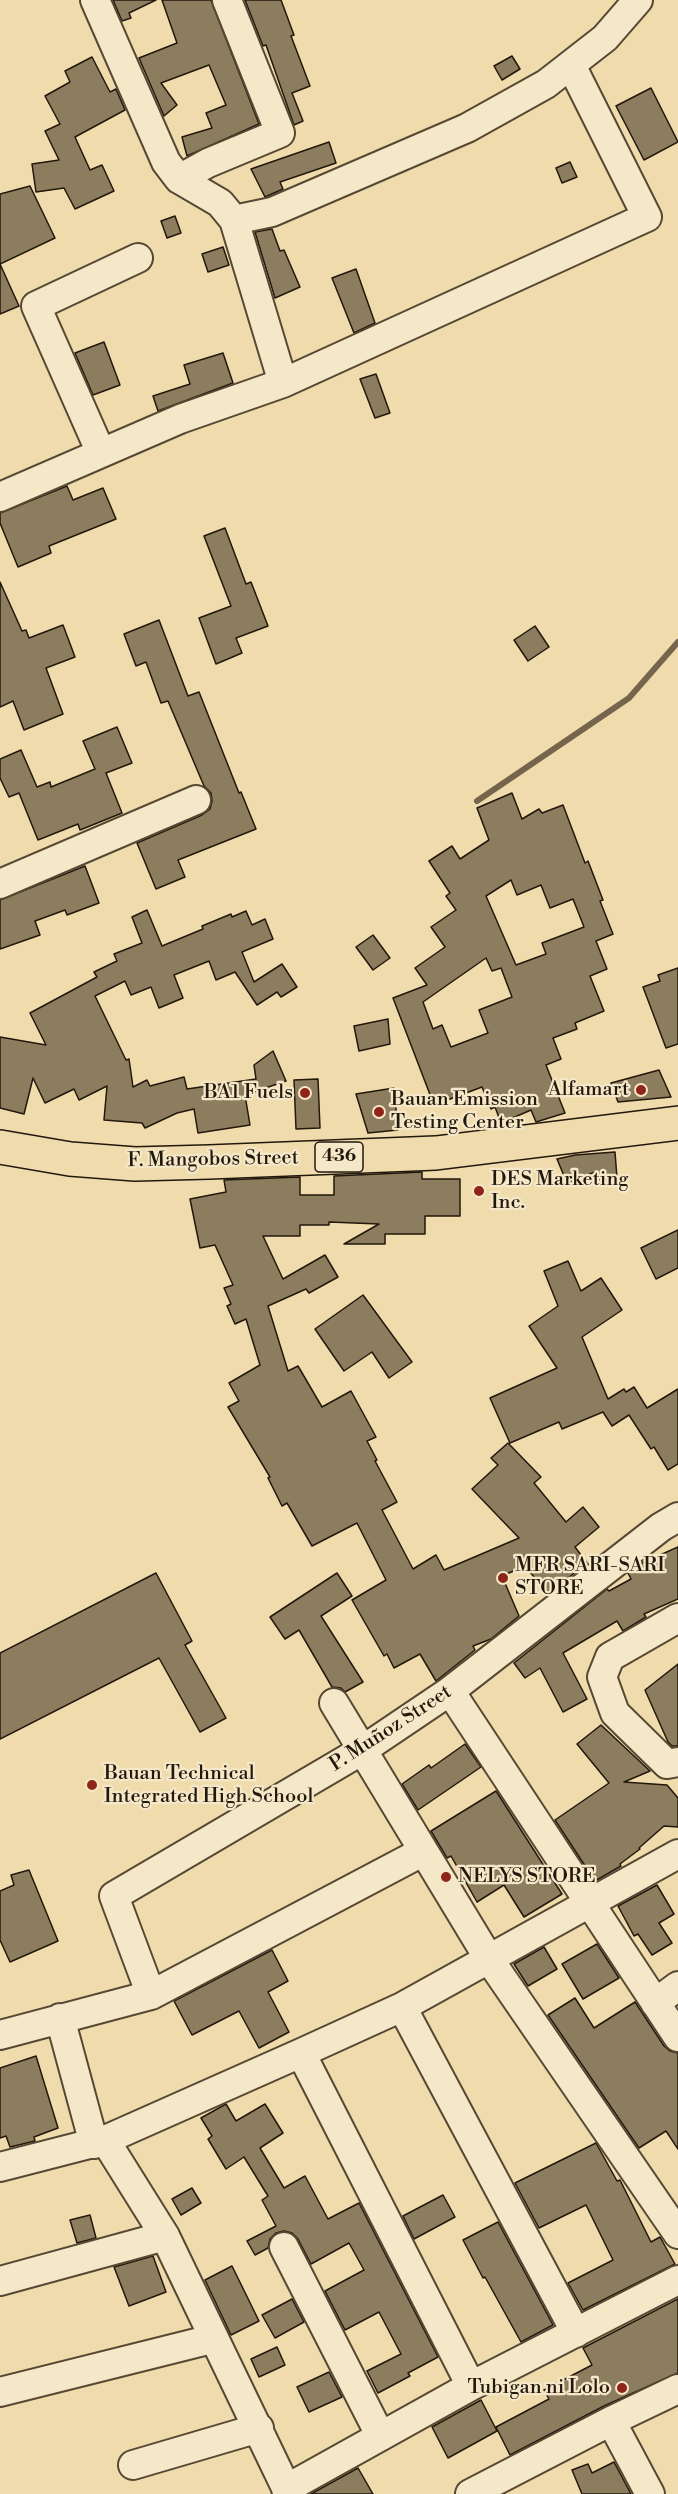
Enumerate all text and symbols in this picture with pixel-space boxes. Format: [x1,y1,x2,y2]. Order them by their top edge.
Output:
place label: Alfamart [548,1078,629,1102]
place label: BA1 Fuels [204,1081,293,1105]
marker: Alfamart [634,1083,648,1097]
marker: BA1 Fuels [298,1086,312,1100]
place label: Bauan Emission Testing Center [391,1088,538,1135]
marker: Bauan Emission Testing Center [372,1105,386,1119]
road number: 436 [315,1142,363,1172]
street label: F. Mangobos Street [127,1147,299,1173]
place label: DES Marketing Inc. [491,1168,629,1215]
marker: DES Marketing Inc. [472,1184,486,1198]
place label: MFR SARI-SARI STORE [515,1554,665,1601]
marker: MFR SARI-SARI STORE [496,1571,510,1585]
street label: P. Muñoz Street [326,1681,456,1777]
place label: Bauan Technical Integrated High School [104,1762,313,1809]
marker: Bauan Technical Integrated High School [85,1778,99,1792]
place label: NELYS STORE [458,1865,595,1889]
marker: NELYS STORE [439,1870,453,1884]
place label: Tubigan ni Lolo [467,2376,610,2400]
marker: Tubigan ni Lolo [615,2381,629,2395]

